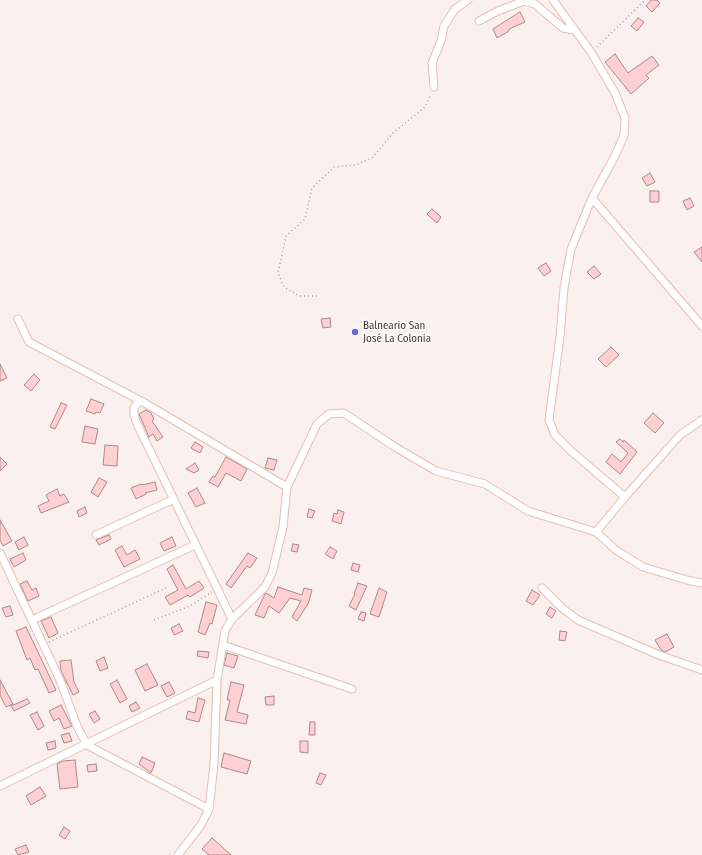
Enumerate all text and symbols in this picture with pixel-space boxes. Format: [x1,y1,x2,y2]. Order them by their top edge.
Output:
place label: Balneario San José La Colonia [363,319,431,345]
marker: Balneario San José La Colonia [350,327,360,337]

